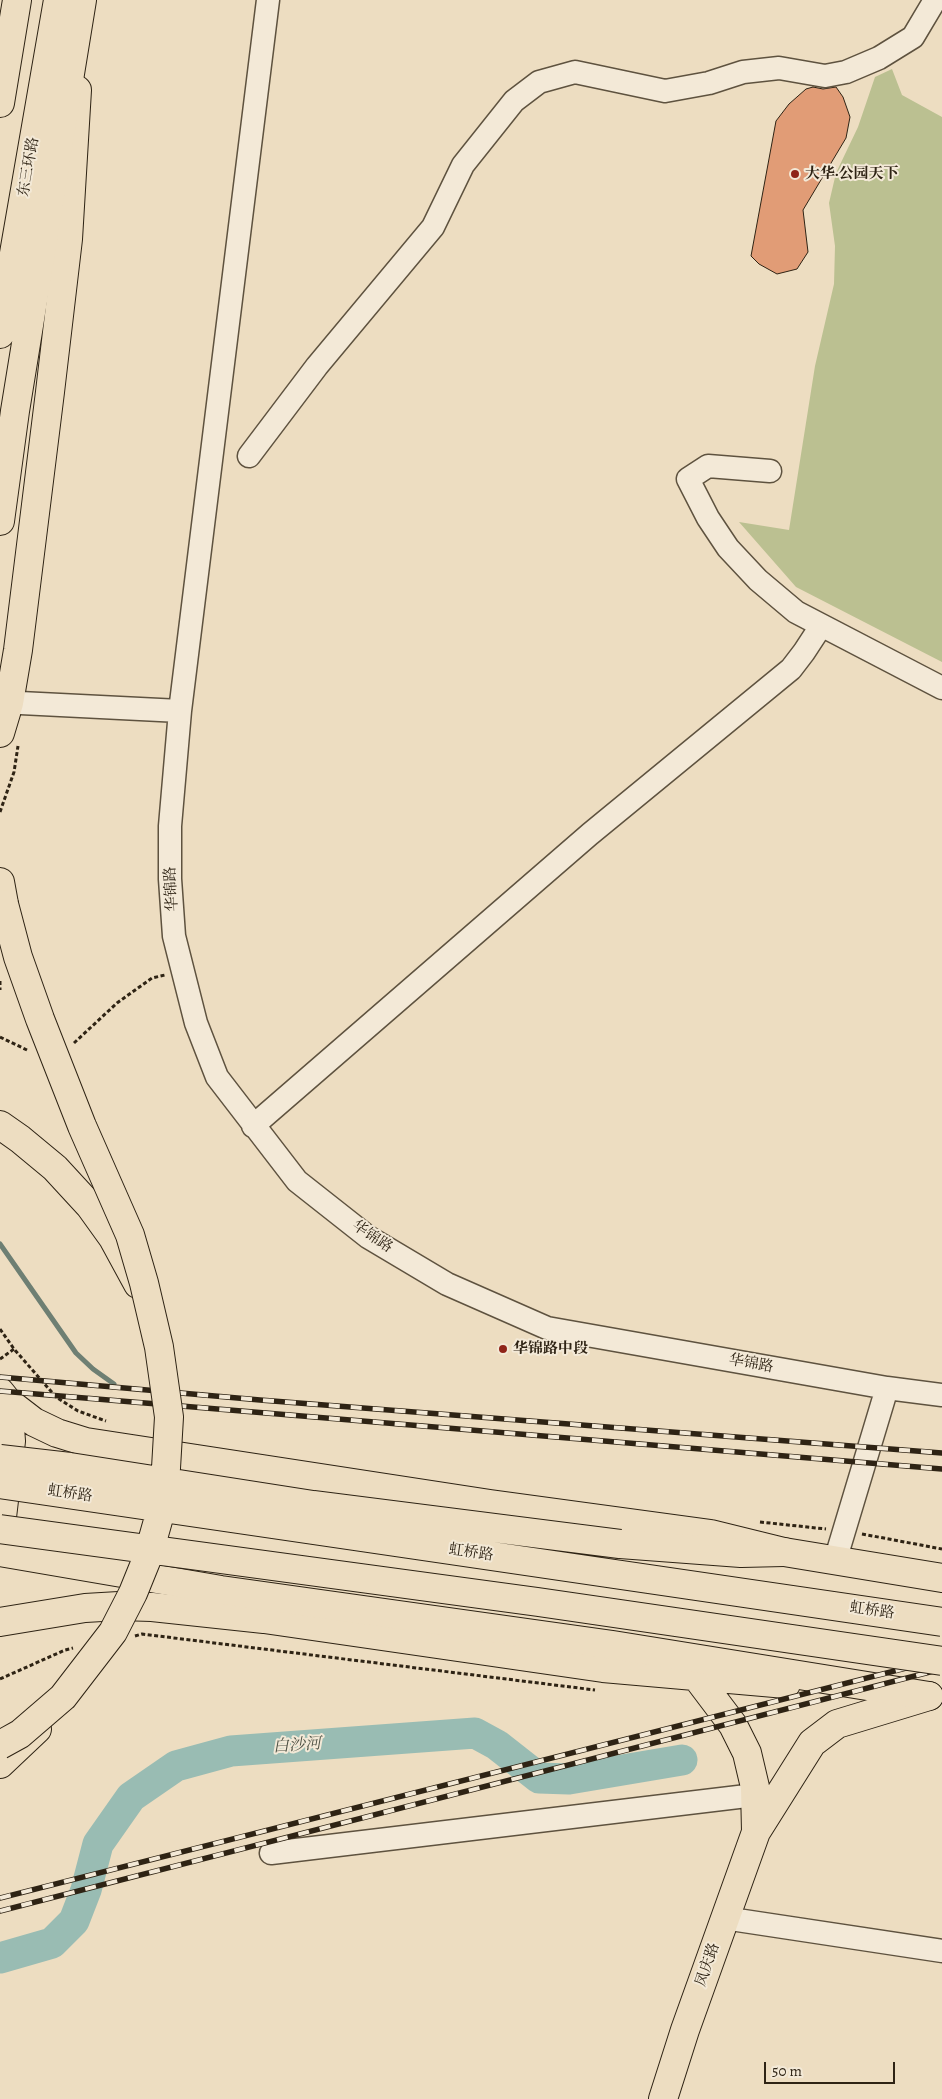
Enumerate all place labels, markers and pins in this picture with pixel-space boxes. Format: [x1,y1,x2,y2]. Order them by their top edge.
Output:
place label: 大华·公园天下 [805,165,899,183]
marker: 大华·公园天下 [789,168,801,180]
place label: 华锦路中段 [513,1340,588,1358]
marker: 华锦路中段 [497,1343,509,1355]

